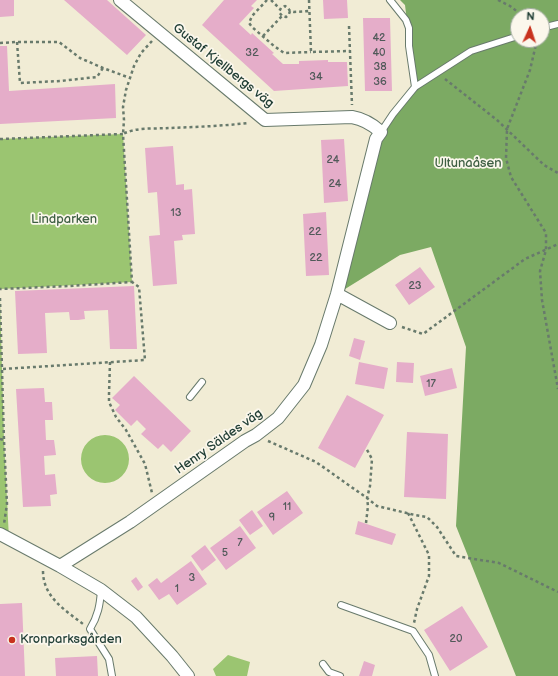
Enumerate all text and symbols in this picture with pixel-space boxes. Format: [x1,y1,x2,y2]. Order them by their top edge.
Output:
north arrow [510,8,550,48]
text: N [526,10,535,23]
street label: Gustaf Kjellbergs väg [169,20,277,112]
house number: 42 [372,31,386,45]
house number: 32 [245,46,259,60]
house number: 40 [372,46,386,60]
house number: 38 [373,60,387,74]
house number: 34 [309,70,323,84]
house number: 36 [373,75,387,89]
house number: 24 [326,153,340,167]
park label: Ultunaåsen [434,156,502,172]
house number: 24 [328,177,342,191]
house number: 13 [170,206,182,220]
park label: Lindparken [31,212,97,228]
house number: 22 [309,225,321,239]
house number: 22 [310,251,322,265]
house number: 23 [408,279,422,293]
house number: 17 [426,377,436,391]
street label: Henry Säldes väg [172,406,266,478]
house number: 11 [283,500,291,514]
house number: 9 [269,511,275,525]
house number: 7 [237,536,243,550]
house number: 5 [222,546,228,560]
house number: 3 [189,571,195,585]
house number: 1 [175,582,179,596]
place label: Kronparksgården [20,632,122,648]
house number: 20 [450,632,462,646]
marker: Kronparksgården [7,635,17,645]

